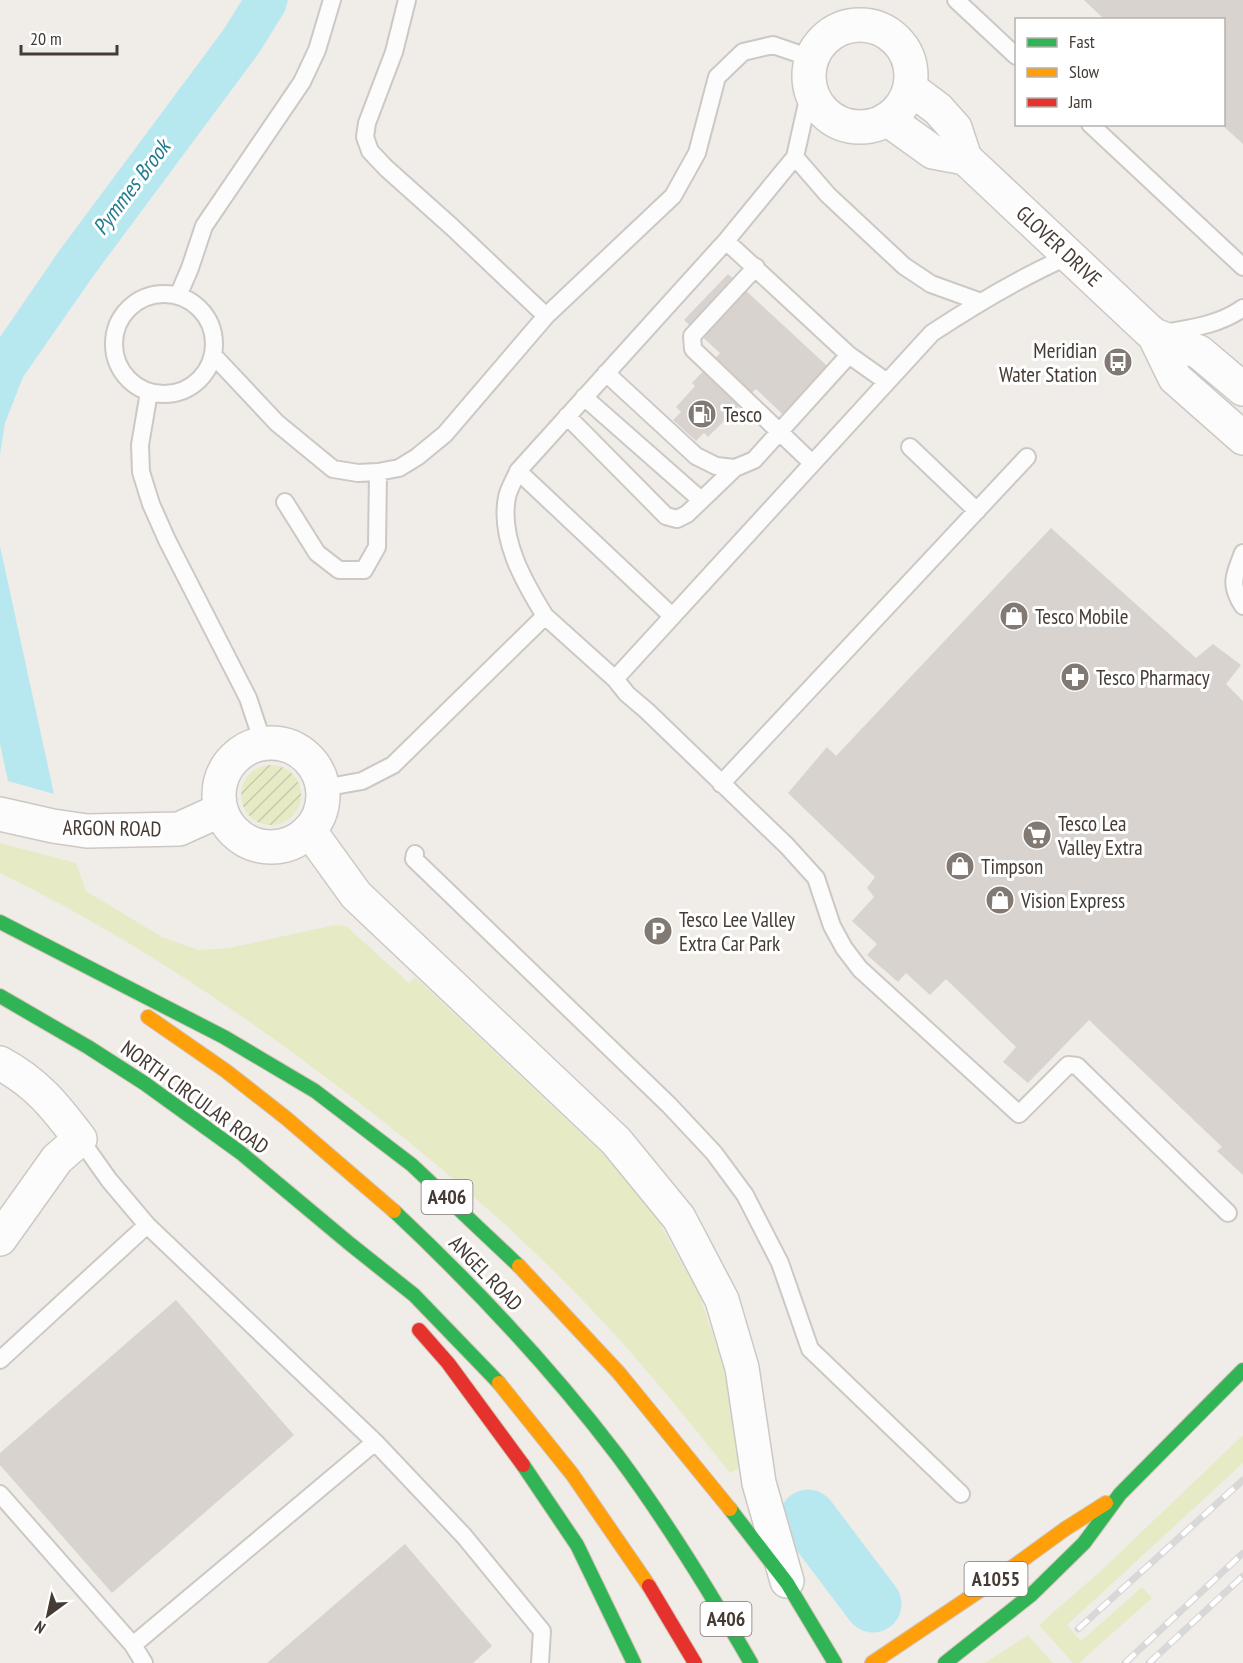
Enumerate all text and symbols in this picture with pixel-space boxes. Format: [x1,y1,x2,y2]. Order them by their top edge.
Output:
scale bar [21,18,117,56]
legend [1015,18,1225,126]
text: 20 m [30,27,62,50]
text: Fast [1069,30,1095,53]
text: Slow [1069,60,1100,83]
text: Jam [1068,90,1092,113]
water label: Pymmes Brook [86,132,177,240]
street label: GLOVER DRIVE [1011,200,1107,292]
place label: Meridian Water Station [999,337,1097,388]
bus stop icon: Meridian Water Station [1102,346,1134,378]
fuel station icon: Tesco [686,398,718,430]
place label: Tesco [723,401,762,428]
shop icon: Tesco Mobile [998,600,1030,632]
place label: Tesco Mobile [1035,603,1128,630]
pharmacy icon: Tesco Pharmacy [1059,661,1091,693]
place label: Tesco Pharmacy [1096,664,1210,691]
place label: Tesco Lea Valley Extra [1057,810,1143,861]
street label: ARGON ROAD [62,814,162,842]
supermarket icon: Tesco Lea Valley Extra [1021,819,1053,851]
shop icon: Timpson [944,850,976,882]
place label: Timpson [981,853,1043,880]
shop icon: Vision Express [984,884,1016,916]
place label: Vision Express [1020,887,1125,914]
place label: Tesco Lee Valley Extra Car Park [679,906,795,957]
parking icon: Tesco Lee Valley Extra Car Park [642,915,674,947]
street label: NORTH CIRCULAR ROAD [116,1034,274,1160]
road number: A406 [422,1180,472,1214]
street label: ANGEL ROAD [443,1230,529,1316]
road number: A1055 [964,1562,1028,1596]
north arrow [18,1585,78,1645]
road number: A406 [700,1602,752,1636]
text: N [31,1617,49,1638]

